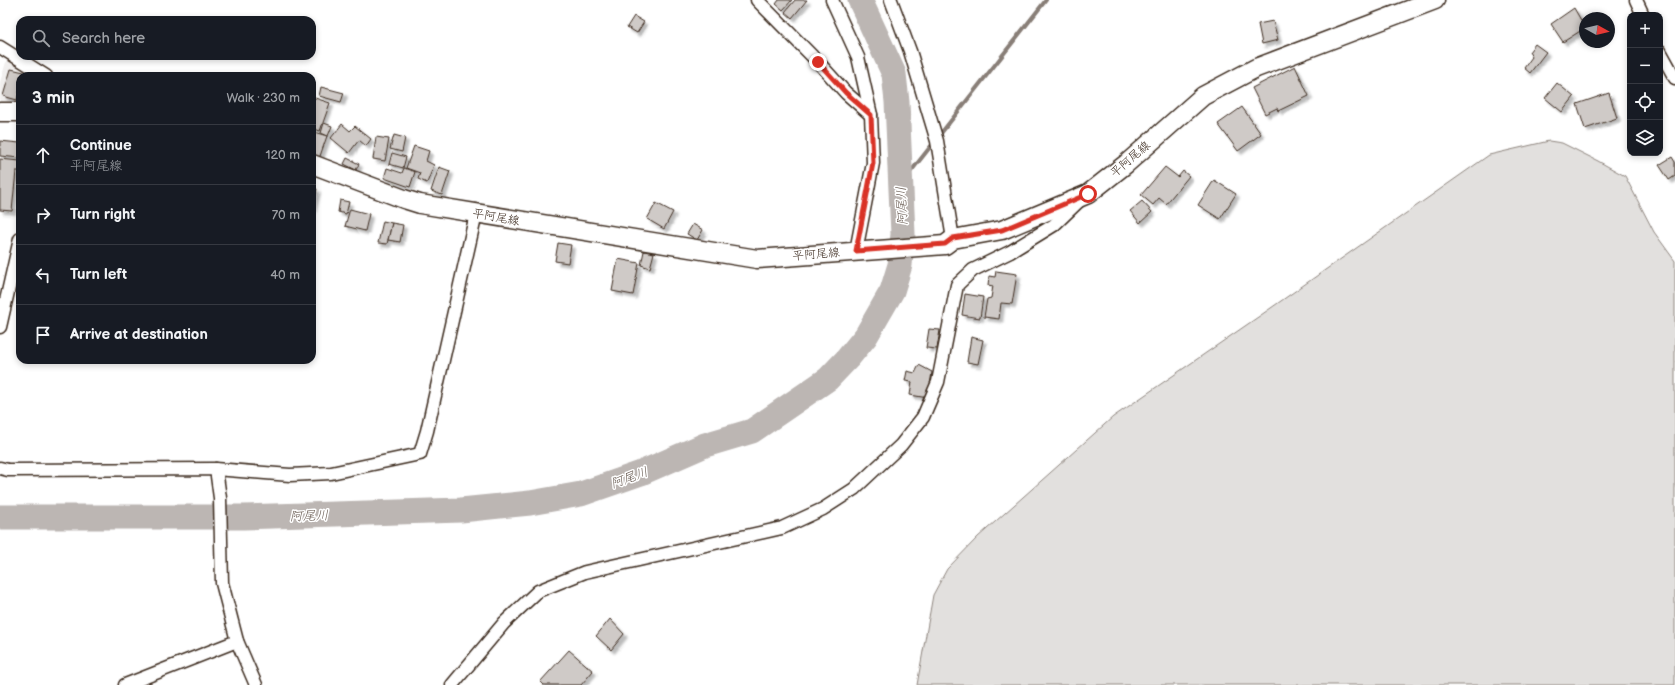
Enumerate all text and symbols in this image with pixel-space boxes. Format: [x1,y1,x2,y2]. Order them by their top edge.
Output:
north arrow [1579,12,1615,48]
map controls [1627,12,1663,156]
button: + [1627,12,1663,48]
search box [16,16,316,60]
icon: search [30,27,52,49]
text: Search here [62,29,145,48]
button: − [1627,48,1663,84]
route end [809,53,827,71]
button: locate [1627,84,1663,120]
text: 3 min [32,88,75,108]
text: Walk · 230 m [226,90,300,106]
button: layers [1627,120,1663,156]
text: Continue [70,136,132,155]
street label: 平阿尾線 [1107,138,1153,181]
icon: ahead [32,144,54,166]
text: 120 m [265,147,300,163]
text: 平阿尾線 [70,158,122,174]
route start [1079,185,1097,203]
water label: 阿尾川 [893,186,911,226]
icon: right [32,204,54,226]
text: Turn right [70,205,135,224]
street label: 平阿尾線 [471,206,521,229]
text: 70 m [272,207,300,223]
street label: 平阿尾線 [791,245,841,264]
icon: left [32,264,54,286]
text: Turn left [70,265,127,284]
text: 40 m [270,267,300,283]
icon: arrive [32,324,54,346]
text: Arrive at destination [70,325,208,344]
water label: 阿尾川 [608,464,650,492]
water label: 阿尾川 [289,507,329,525]

